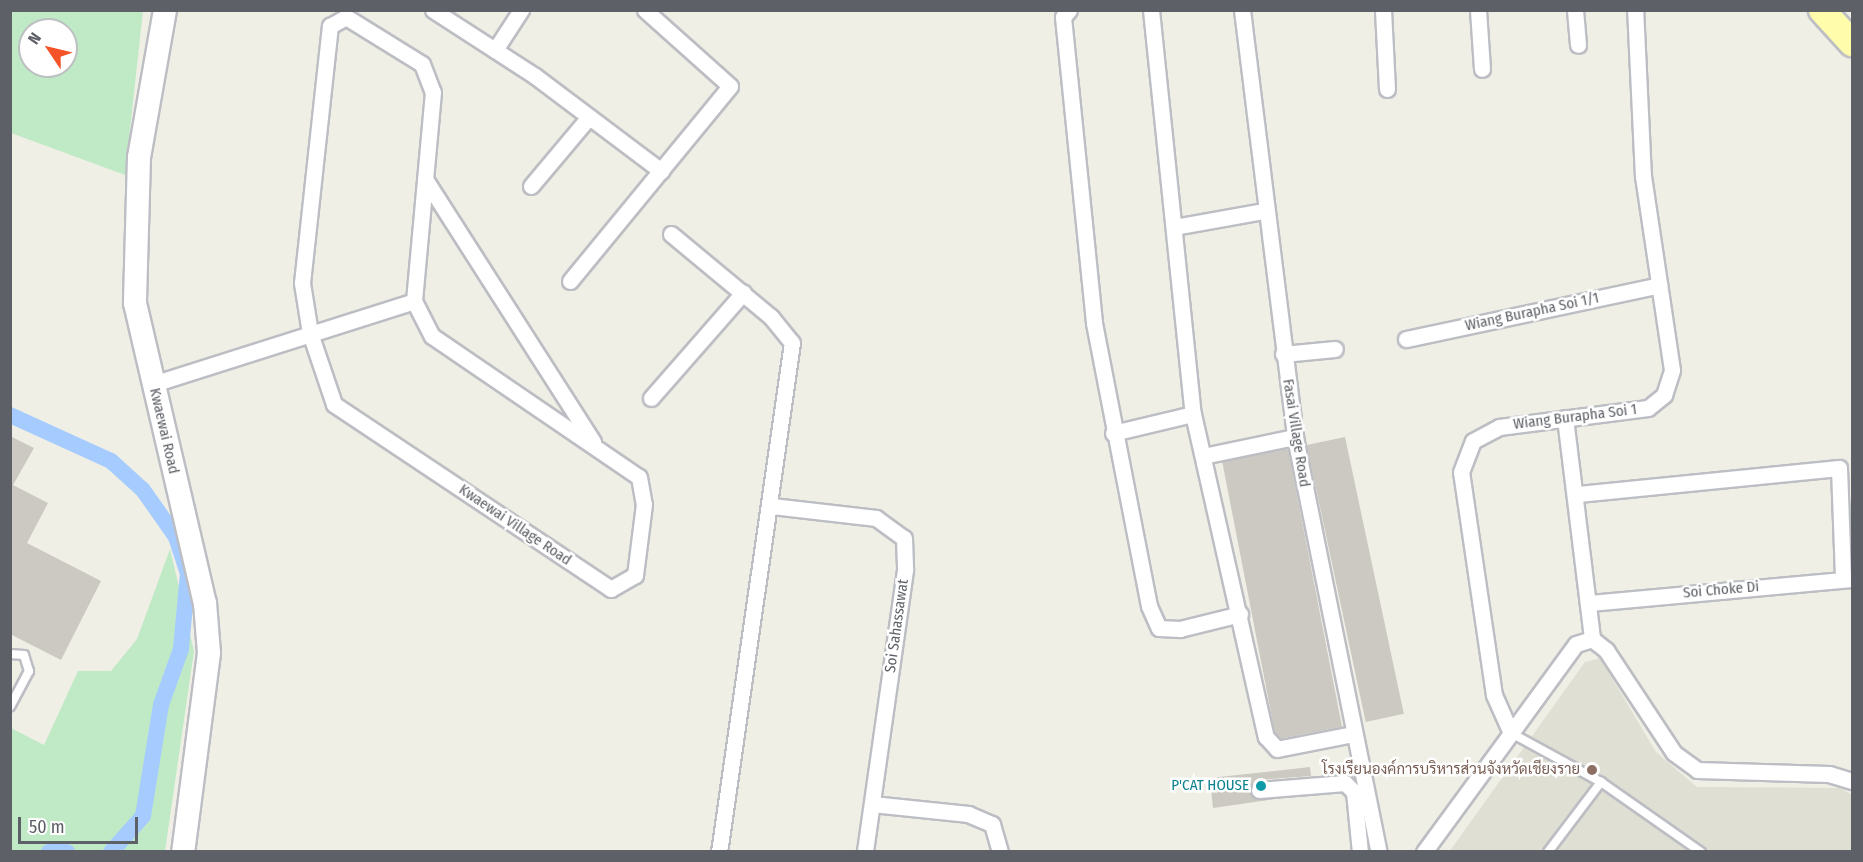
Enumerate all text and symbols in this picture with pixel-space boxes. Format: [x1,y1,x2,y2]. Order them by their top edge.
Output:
north arrow [18,18,78,78]
text: N [24,29,45,48]
street label: Wiang Burapha Soi 1/1 [1464,289,1600,335]
street label: Fasai Village Road [1279,378,1313,488]
street label: Kwaewai Road [145,386,183,476]
street label: Wiang Burapha Soi 1 [1512,400,1638,434]
street label: Kwaewai Village Road [455,481,575,569]
street label: Soi Sahassawat [882,578,912,674]
street label: Soi Choke Di [1682,578,1760,602]
place label: โรงเรียนองค์การบริหารส่วนจังหวัดเชียงราย [1322,761,1580,779]
marker: โรงเรียนองค์การบริหารส่วนจังหวัดเชียงราย [1585,763,1599,777]
place label: P'CAT HOUSE [1171,777,1249,795]
marker: P'CAT HOUSE [1254,779,1268,793]
scale bar [21,805,141,843]
text: 50 m [29,816,65,838]

